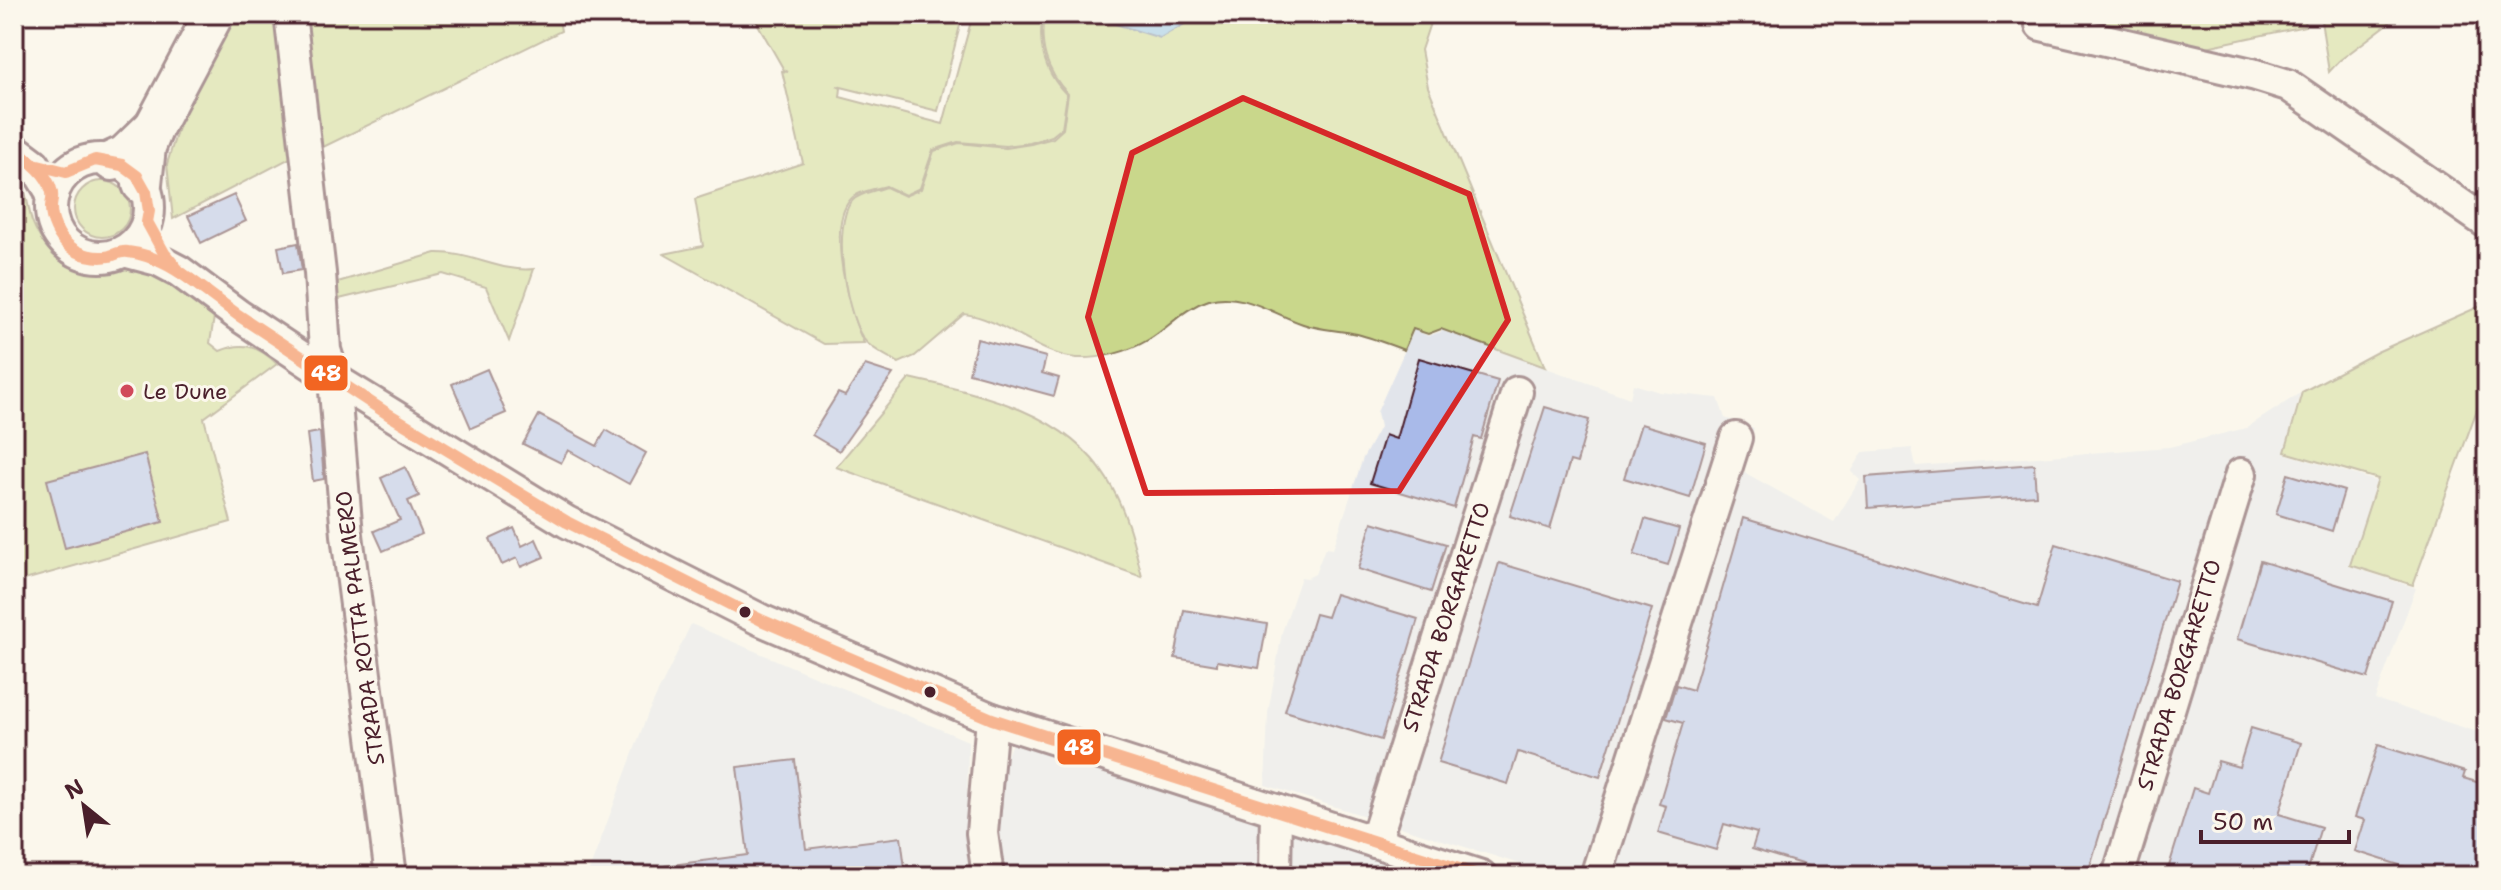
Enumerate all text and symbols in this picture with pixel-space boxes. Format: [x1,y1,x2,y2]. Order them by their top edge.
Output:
line badge: 48 [303,354,349,392]
text: 48 [311,359,341,388]
place label: Le Dune [143,377,228,406]
marker: Le Dune [118,382,136,400]
street label: STRADA ROTTA PALMERO [329,489,391,767]
street label: STRADA BORGARETTO [1395,498,1497,736]
street label: STRADA BORGARETTO [2130,556,2228,794]
unlabelled marker [737,604,753,620]
unlabelled marker [922,684,938,700]
line badge: 48 [1056,728,1102,766]
text: 48 [1064,733,1094,762]
north arrow [44,766,124,846]
text: N [59,772,89,806]
scale bar [2201,794,2349,844]
text: 50 m [2213,806,2273,838]

